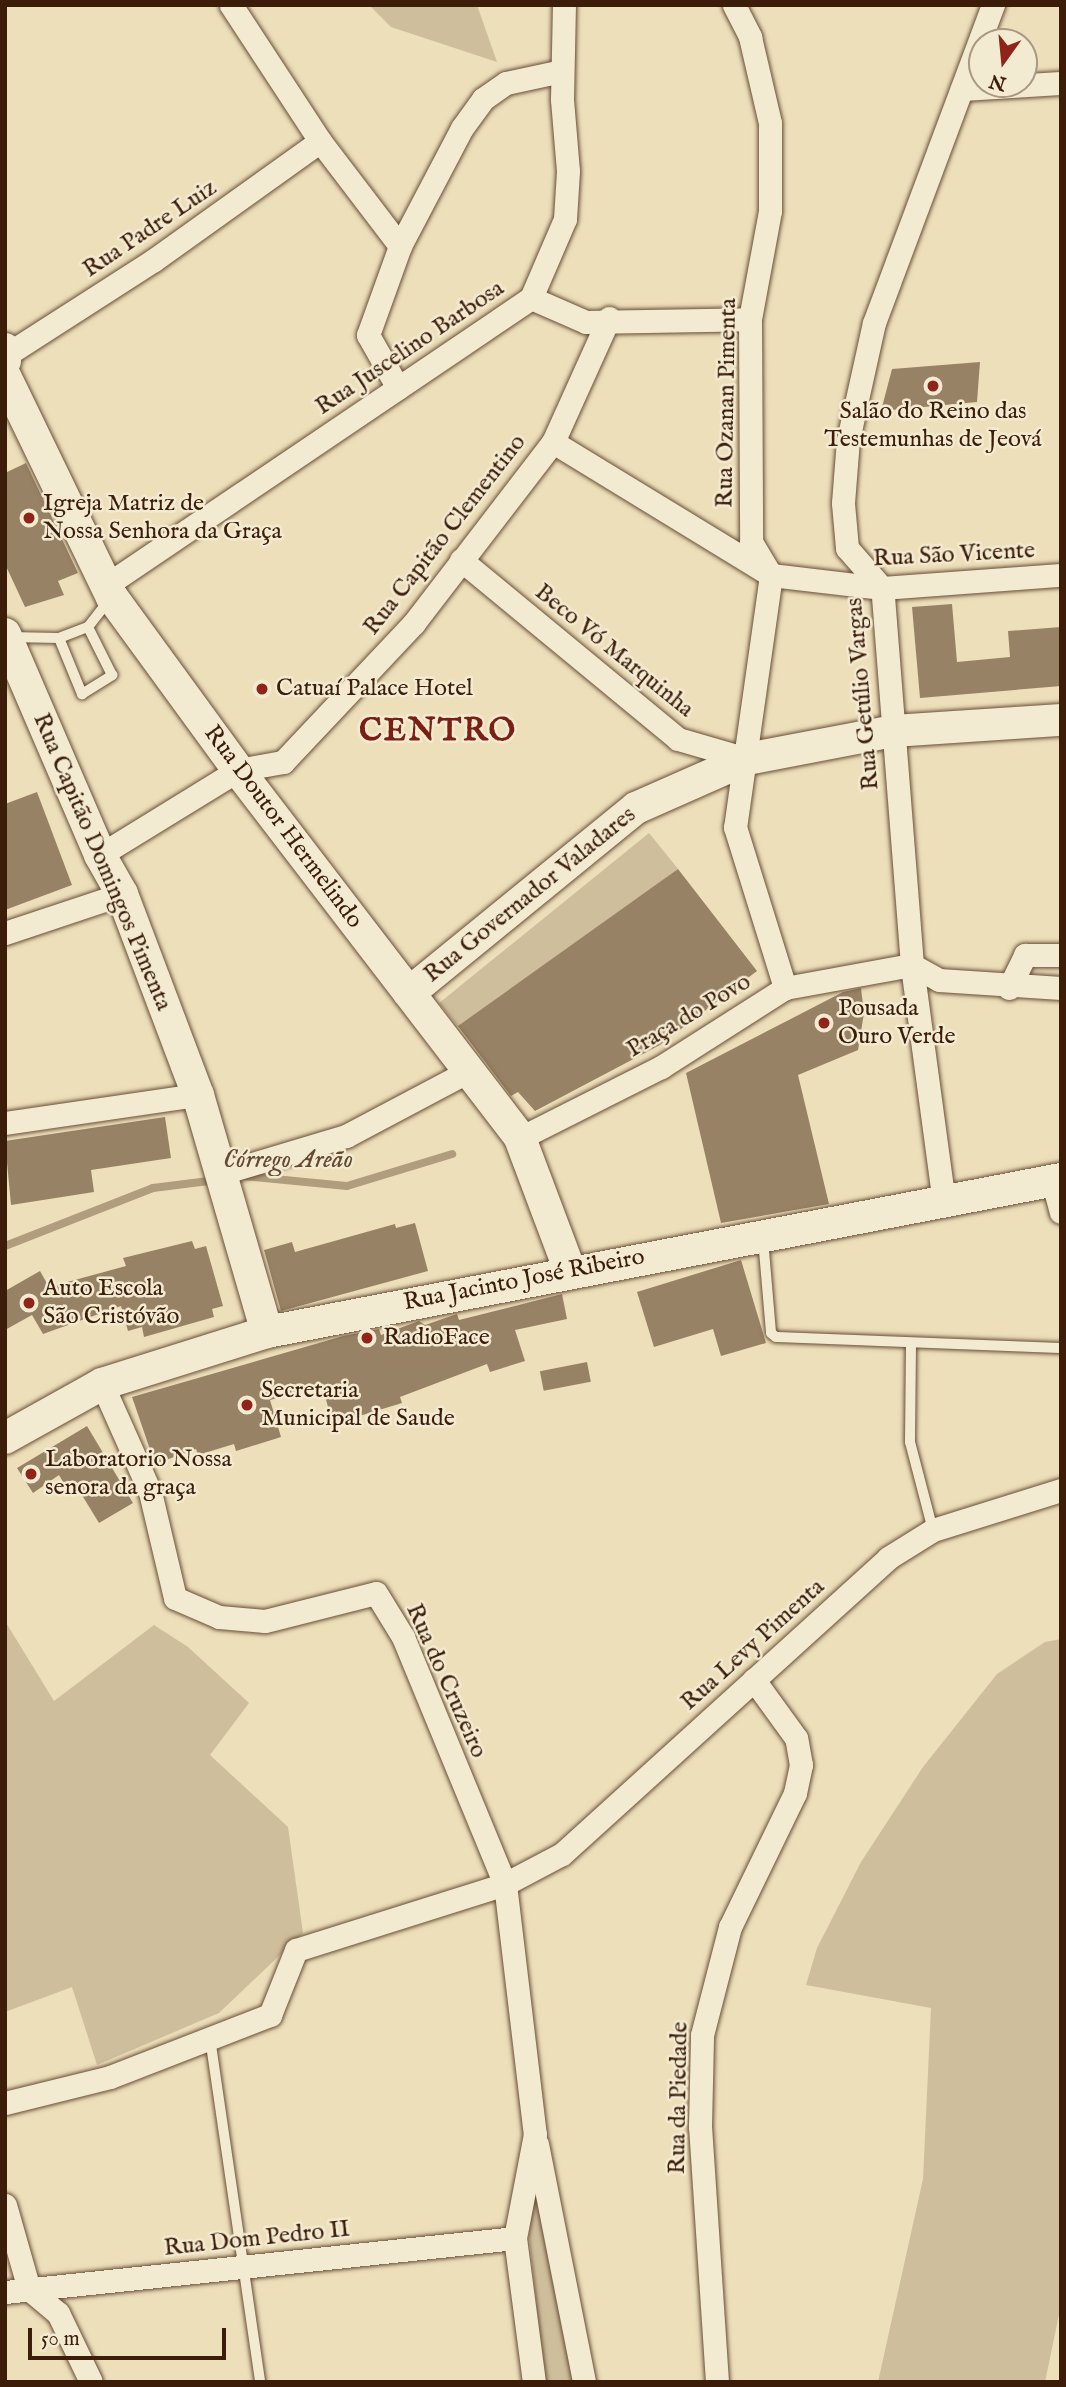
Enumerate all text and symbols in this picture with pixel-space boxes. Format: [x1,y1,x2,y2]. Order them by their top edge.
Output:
north arrow [968,28,1038,98]
text: N [987,68,1009,95]
street label: Rua Padre Luiz [78,174,222,284]
street label: Rua Juscelino Barbosa [310,274,510,422]
street label: Rua Ozanan Pimenta [711,298,743,508]
marker: Salão do Reino das Testemunhas de Jeová [925,378,941,394]
place label: Salão do Reino das Testemunhas de Jeová [824,398,1042,454]
street label: Rua Capitão Clementino [358,429,532,641]
place label: Igreja Matriz de Nossa Senhora da Graça [43,490,282,546]
marker: Igreja Matriz de Nossa Senhora da Graça [21,510,37,526]
street label: Rua São Vicente [872,536,1036,574]
street label: Beco Vó Marquinha [529,578,699,724]
street label: Rua Getúlio Vargas [840,597,886,791]
place label: Catuaí Palace Hotel [276,675,473,703]
marker: Catuaí Palace Hotel [254,681,270,697]
street label: Rua Capitão Domingos Pimenta [26,709,178,1015]
district label: CENTRO [360,713,516,751]
street label: Rua Doutor Hermelindo [197,720,369,934]
street label: Rua Governador Valadares [418,801,642,989]
street label: Praça do Povo [622,968,756,1064]
place label: Pousada Ouro Verde [838,995,955,1051]
marker: Pousada Ouro Verde [816,1015,832,1031]
water label: Córrego Areão [223,1144,353,1176]
street label: Rua Jacinto José Ribeiro [401,1243,647,1317]
place label: Auto Escola São Cristóvão [43,1275,179,1331]
marker: Auto Escola São Cristóvão [21,1295,37,1311]
place label: RadioFace [383,1324,490,1352]
marker: RadioFace [357,1328,377,1348]
place label: Secretaria Municipal de Saude [261,1377,455,1433]
marker: Secretaria Municipal de Saude [239,1397,255,1413]
place label: Laboratorio Nossa senora da graça [45,1446,232,1502]
marker: Laboratorio Nossa senora da graça [23,1466,39,1482]
street label: Rua Levy Pimenta [675,1573,831,1717]
street label: Rua do Cruzeiro [399,1599,493,1763]
street label: Rua da Piedade [663,2021,695,2175]
street label: Rua Dom Pedro II [162,2215,352,2263]
scale bar [32,2314,229,2358]
text: 50 m [41,2326,80,2353]

